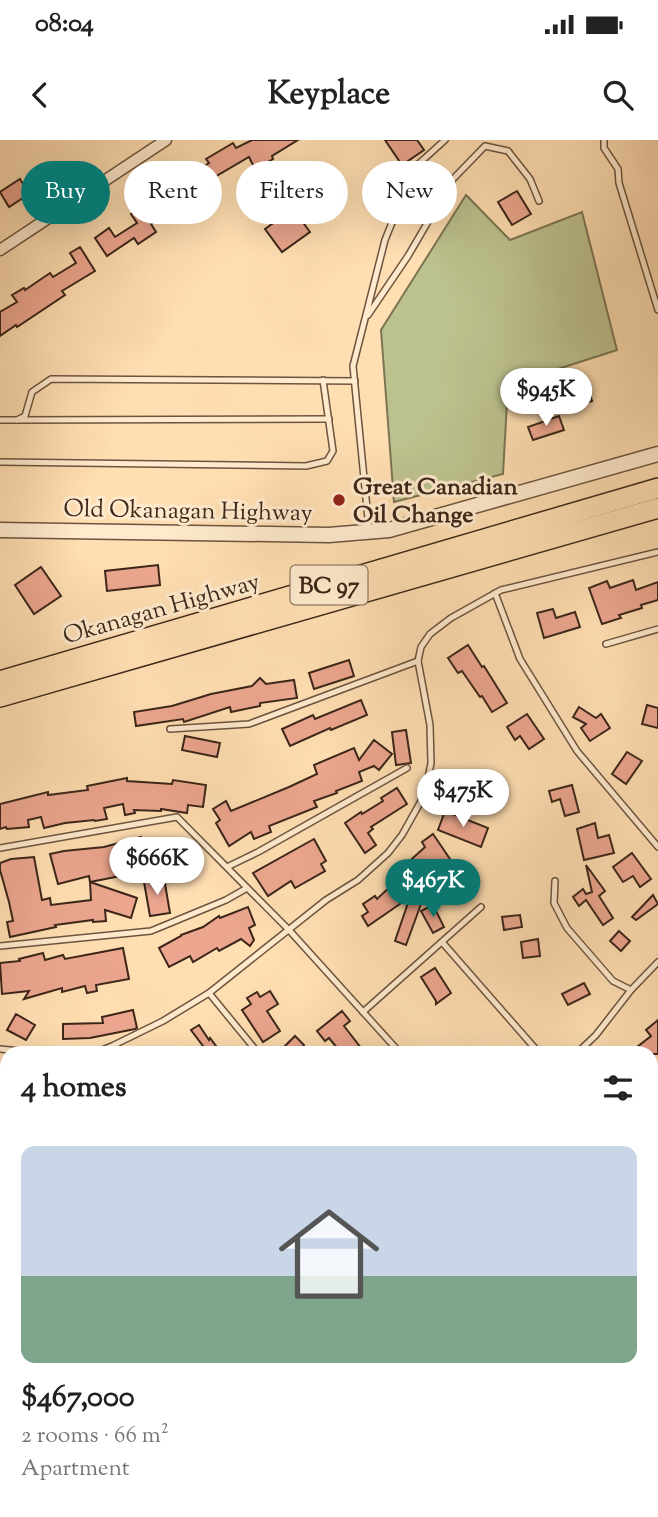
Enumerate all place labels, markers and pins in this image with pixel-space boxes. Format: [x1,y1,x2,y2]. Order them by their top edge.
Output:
pin: $945K [497,369,595,428]
place label: Great Canadian Oil Change [353,471,518,533]
marker: Great Canadian Oil Change [331,492,347,508]
pin: $475K [414,770,512,829]
pin: $666K [108,838,206,897]
pin: $467K [384,860,482,919]

